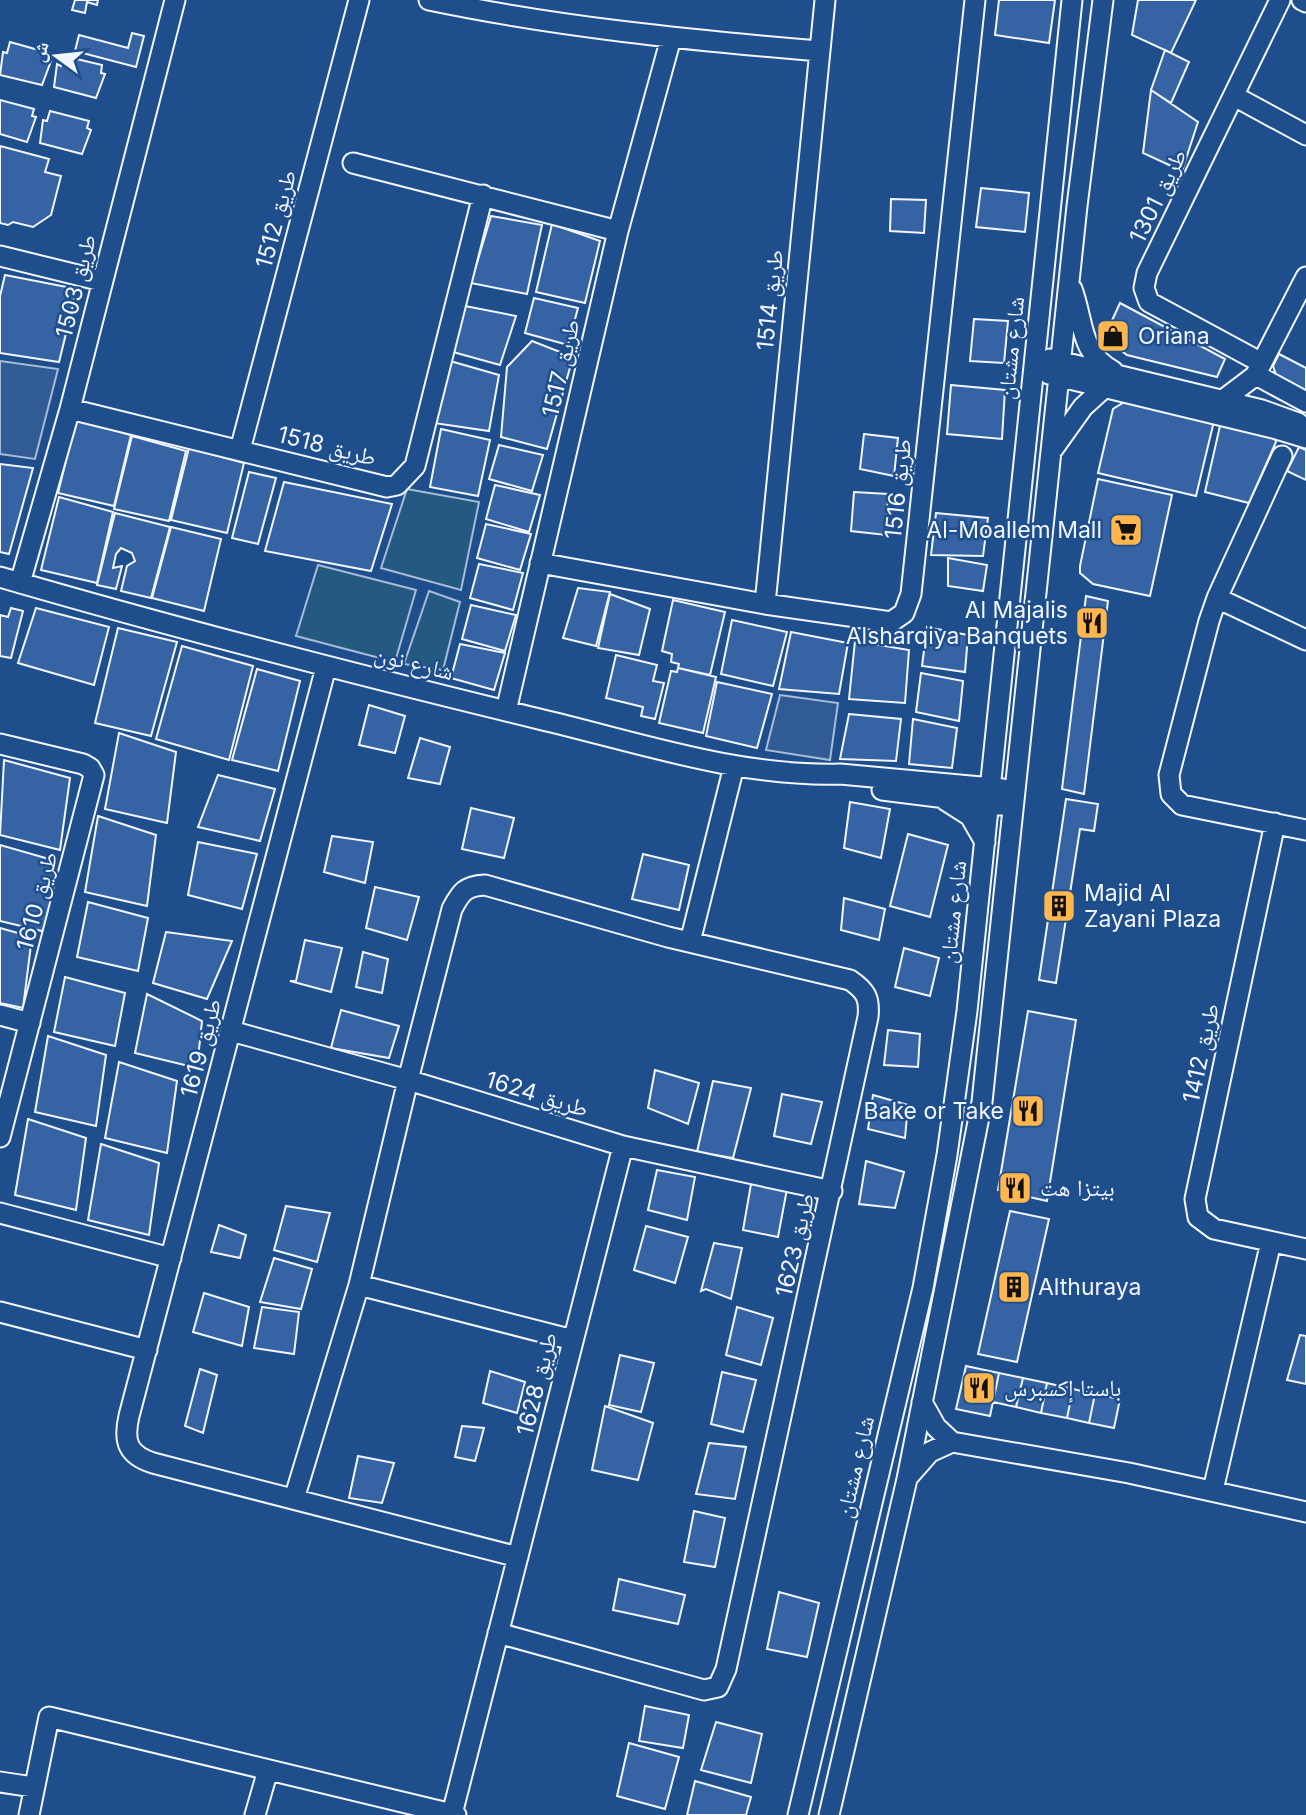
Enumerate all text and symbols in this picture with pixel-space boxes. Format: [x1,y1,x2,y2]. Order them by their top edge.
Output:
north arrow [21,21,91,91]
text: ش [26,39,54,64]
street label: طريق 1301 [1123,144,1193,248]
street label: طريق 1512 [249,167,303,271]
street label: طريق 1503 [50,231,102,341]
street label: طريق 1514 [751,248,789,352]
street label: شارع مشتان [992,295,1031,401]
street label: طريق 1517 [536,316,586,420]
shop icon: Oriana [1094,317,1132,355]
place label: Oriana [1138,322,1210,350]
street label: طريق 1518 [275,420,379,472]
street label: طريق 1516 [879,438,917,540]
supermarket icon: Al-Moallem Mall [1107,511,1145,549]
place label: Al-Moallem Mall [926,516,1102,544]
place label: Al Majalis Alsharqiya Banquets [846,596,1068,650]
restaurant icon: Al Majalis Alsharqiya Banquets [1073,604,1111,642]
street label: شارع نون [371,640,457,687]
street label: طريق 1610 [10,849,64,953]
street label: شارع مشتان [934,859,973,965]
place label: Majid Al Zayani Plaza [1084,879,1221,933]
building icon: Majid Al Zayani Plaza [1040,887,1078,925]
street label: طريق 1619 [174,996,228,1100]
street label: طريق 1412 [1177,1001,1225,1105]
street label: طريق 1624 [482,1065,592,1123]
restaurant icon: Bake or Take [1009,1092,1047,1130]
place label: Bake or Take [864,1097,1004,1125]
restaurant icon: بيتزا هت [996,1169,1034,1207]
place label: بيتزا هت [1040,1174,1115,1202]
street label: طريق 1623 [769,1190,821,1300]
building icon: Althuraya [995,1268,1033,1306]
place label: Althuraya [1038,1273,1141,1301]
street label: طريق 1628 [511,1329,563,1439]
restaurant icon: باستا إكسبرس [960,1369,998,1407]
place label: باستا إكسبرس [1004,1374,1121,1403]
street label: شارع مشتان [830,1413,881,1521]

